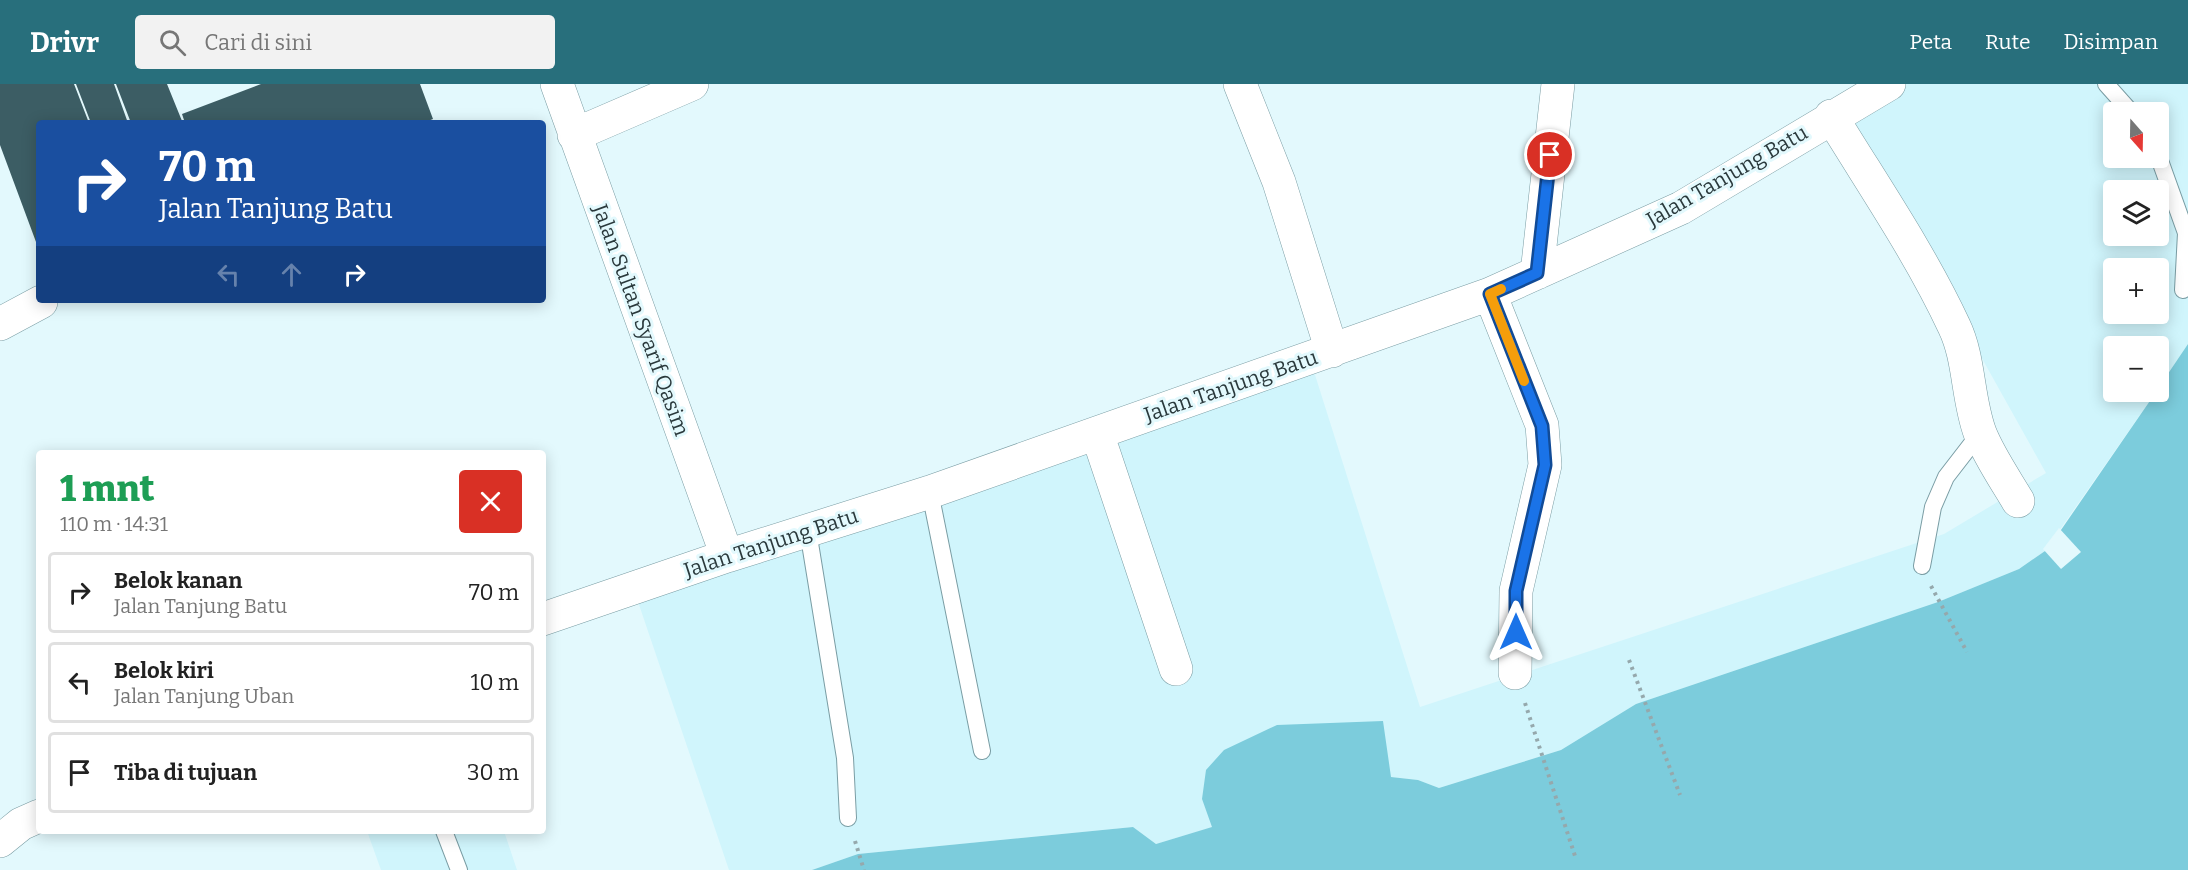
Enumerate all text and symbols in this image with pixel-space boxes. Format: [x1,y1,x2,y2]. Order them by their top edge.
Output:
search box [135,15,555,69]
text: Drivr [30,26,99,59]
icon: search [156,26,189,59]
text: Cari di sini [204,29,312,56]
text: Peta [1910,29,1952,55]
text: Rute [1985,29,2030,55]
text: Disimpan [2063,29,2158,55]
north arrow [2103,102,2169,168]
map controls [2103,102,2169,402]
street label: Jalan Tanjung Batu [1641,119,1812,233]
pin [1524,129,1575,180]
icon: arrive [1533,138,1566,171]
text: 70 m [159,142,255,192]
icon: right [60,144,138,222]
button: layers [2103,180,2169,246]
text: Jalan Tanjung Batu [159,193,393,225]
street label: Jalan Sultan Syarif Qasim [587,200,695,439]
icon: left [212,258,245,291]
icon: ahead [275,258,308,291]
icon: right [338,258,371,291]
button: + [2103,258,2169,324]
button: − [2103,336,2169,402]
street label: Jalan Tanjung Batu [1140,344,1321,428]
text: 1 mnt [60,467,155,511]
button: close [459,470,522,533]
street label: Jalan Tanjung Batu [680,503,861,584]
text: 110 m · 14:31 [60,512,168,536]
text: Belok kanan [114,567,242,594]
icon: right [63,576,96,609]
text: 70 m [469,579,519,606]
text: Jalan Tanjung Batu [114,594,287,618]
position arrow [1484,600,1548,664]
text: Belok kiri [114,657,214,684]
icon: left [63,666,96,699]
text: 10 m [471,669,519,696]
text: Jalan Tanjung Uban [114,684,294,708]
icon: arrive [63,756,96,789]
text: Tiba di tujuan [114,759,257,786]
text: 30 m [467,759,519,786]

